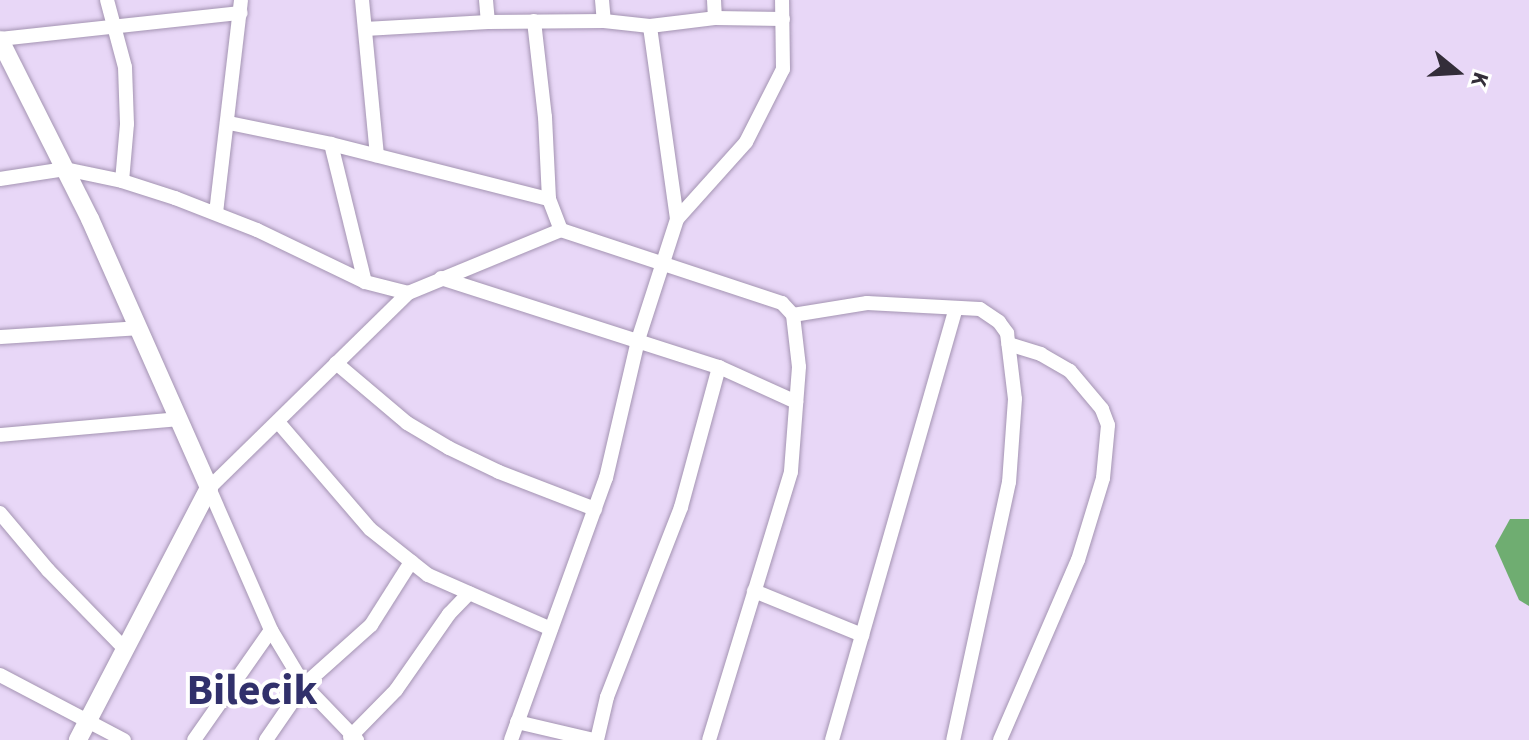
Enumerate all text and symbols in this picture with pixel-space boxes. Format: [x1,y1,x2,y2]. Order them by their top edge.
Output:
north arrow [1417,32,1497,112]
text: K [1463,68,1497,91]
district label: Bilecik [187,665,317,717]

